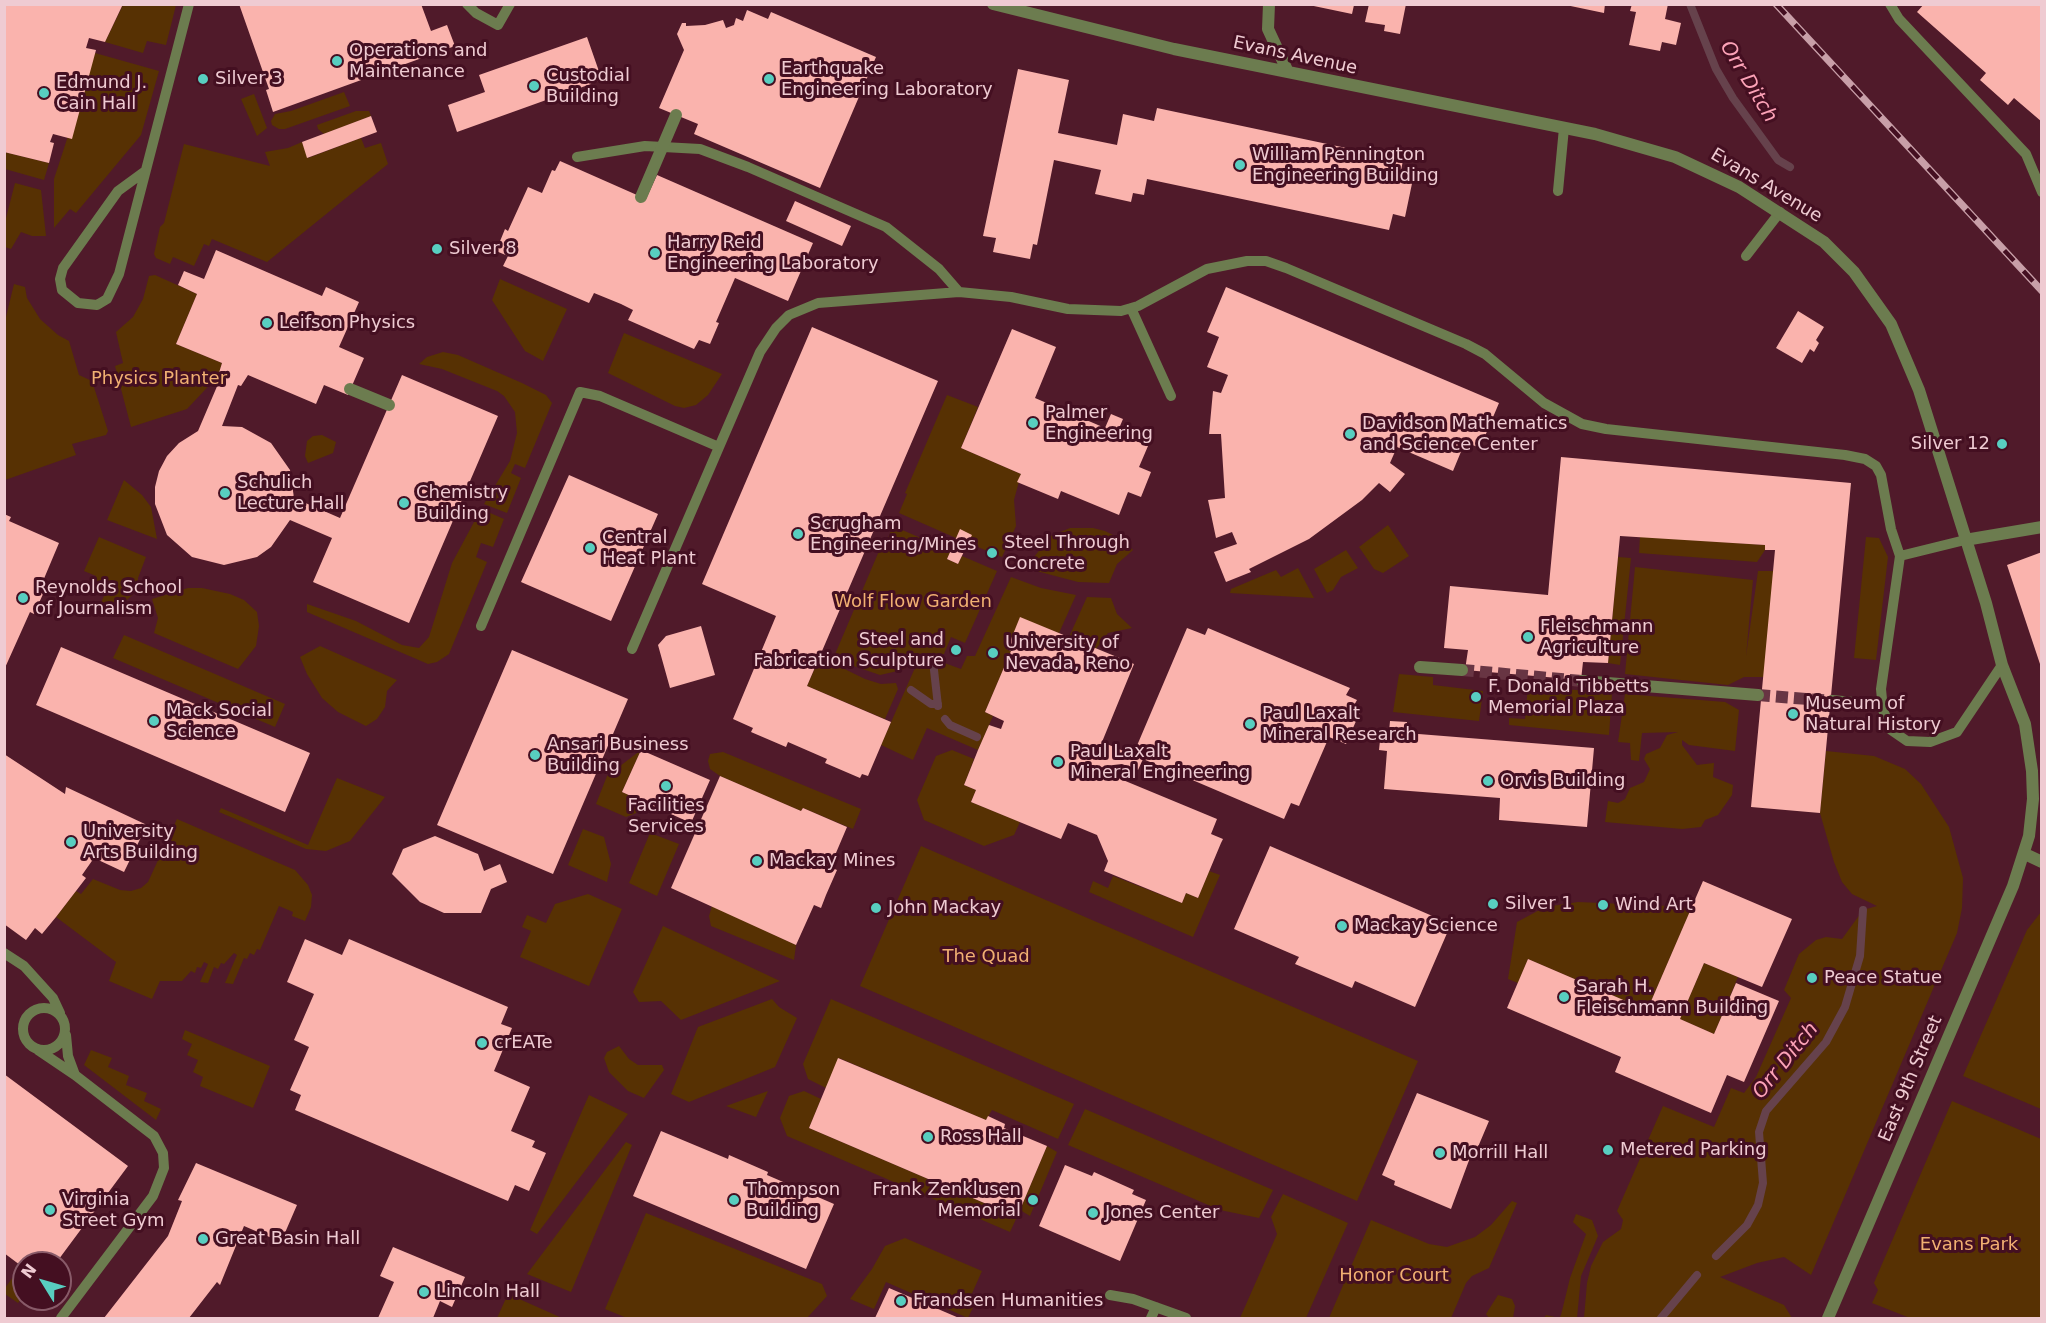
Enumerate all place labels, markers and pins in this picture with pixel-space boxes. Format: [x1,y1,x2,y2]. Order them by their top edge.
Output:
place label: Operations and Maintenance [349,40,488,82]
marker: Operations and Maintenance [330,54,344,68]
place label: Earthquake Engineering Laboratory [781,58,993,100]
place label: Custodial Building [546,65,630,107]
place label: Silver 3 [215,68,283,90]
place label: Edmund J. Cain Hall [56,72,147,115]
marker: Silver 3 [196,72,210,86]
marker: Earthquake Engineering Laboratory [762,72,776,86]
marker: Custodial Building [527,79,541,93]
marker: Edmund J. Cain Hall [37,86,51,100]
place label: William Pennington Engineering Building [1252,144,1439,186]
marker: William Pennington Engineering Building [1233,158,1247,172]
place label: Harry Reid Engineering Laboratory [667,232,879,274]
place label: Silver 8 [449,238,517,260]
marker: Silver 8 [430,242,444,256]
marker: Harry Reid Engineering Laboratory [648,246,662,260]
place label: Leifson Physics [279,312,415,334]
marker: Leifson Physics [260,316,274,330]
place label: Palmer Engineering [1045,402,1153,444]
place label: Davidson Mathematics and Science Center [1362,413,1567,456]
marker: Palmer Engineering [1026,416,1040,430]
marker: Davidson Mathematics and Science Center [1343,427,1357,441]
place label: Silver 12 [1911,433,1990,455]
marker: Silver 12 [1995,437,2009,451]
place label: Schulich Lecture Hall [237,472,345,514]
place label: Chemistry Building [416,482,508,524]
marker: Schulich Lecture Hall [218,486,232,500]
marker: Chemistry Building [397,496,411,510]
place label: Scrugham Engineering/Mines [810,513,976,556]
place label: Central Heat Plant [602,527,696,570]
marker: Scrugham Engineering/Mines [791,527,805,541]
place label: Steel Through Concrete [1004,532,1130,574]
marker: Central Heat Plant [583,541,597,555]
marker: Steel Through Concrete [985,546,999,560]
place label: Reynolds School of Journalism [35,577,182,620]
marker: Reynolds School of Journalism [16,591,30,605]
place label: Fleischmann Agriculture [1540,616,1653,658]
place label: Steel and Fabrication Sculpture [754,629,944,672]
marker: Fleischmann Agriculture [1521,630,1535,644]
place label: University of Nevada, Reno [1005,632,1130,674]
marker: Steel and Fabrication Sculpture [949,643,963,657]
marker: University of Nevada, Reno [986,646,1000,660]
place label: F. Donald Tibbetts Memorial Plaza [1488,676,1649,718]
marker: F. Donald Tibbetts Memorial Plaza [1469,690,1483,704]
place label: Museum of Natural History [1805,693,1941,736]
place label: Mack Social Science [166,700,272,742]
place label: Paul Laxalt Mineral Research [1262,703,1417,746]
marker: Museum of Natural History [1786,707,1800,721]
marker: Mack Social Science [147,714,161,728]
marker: Paul Laxalt Mineral Research [1243,717,1257,731]
place label: Ansari Business Building [547,734,689,777]
place label: Paul Laxalt Mineral Engineering [1070,741,1250,783]
marker: Ansari Business Building [528,748,542,762]
marker: Paul Laxalt Mineral Engineering [1051,755,1065,769]
place label: Orvis Building [1500,770,1625,792]
marker: Orvis Building [1481,774,1495,788]
marker: Facilities Services [659,779,673,793]
place label: Facilities Services [627,795,705,838]
place label: University Arts Building [83,821,198,864]
marker: University Arts Building [64,835,78,849]
place label: Mackay Mines [769,850,895,872]
marker: Mackay Mines [750,854,764,868]
place label: Silver 1 [1505,893,1573,915]
place label: Wind Art [1615,894,1693,916]
place label: John Mackay [888,897,1001,919]
marker: Silver 1 [1486,897,1500,911]
marker: Wind Art [1596,898,1610,912]
marker: John Mackay [869,901,883,915]
place label: Mackay Science [1354,915,1498,937]
marker: Mackay Science [1335,919,1349,933]
place label: Peace Statue [1824,967,1942,989]
marker: Peace Statue [1805,971,1819,985]
place label: Sarah H. Fleischmann Building [1576,976,1768,1018]
marker: Sarah H. Fleischmann Building [1557,990,1571,1004]
place label: crEATe [494,1032,553,1054]
marker: crEATe [475,1036,489,1050]
place label: Ross Hall [940,1126,1022,1148]
marker: Ross Hall [921,1130,935,1144]
place label: Metered Parking [1620,1139,1767,1161]
place label: Morrill Hall [1452,1142,1548,1164]
marker: Metered Parking [1601,1143,1615,1157]
marker: Morrill Hall [1433,1146,1447,1160]
place label: Thompson Building [746,1179,840,1222]
place label: Frank Zenklusen Memorial [872,1179,1021,1222]
place label: Virginia Street Gym [62,1189,165,1232]
marker: Thompson Building [727,1193,741,1207]
marker: Frank Zenklusen Memorial [1026,1193,1040,1207]
place label: Jones Center [1105,1202,1219,1224]
marker: Virginia Street Gym [43,1203,57,1217]
marker: Jones Center [1086,1206,1100,1220]
place label: Great Basin Hall [215,1228,360,1250]
marker: Great Basin Hall [196,1232,210,1246]
place label: Lincoln Hall [436,1281,540,1303]
marker: Lincoln Hall [417,1285,431,1299]
place label: Frandsen Humanities [913,1290,1103,1312]
marker: Frandsen Humanities [894,1294,908,1308]

